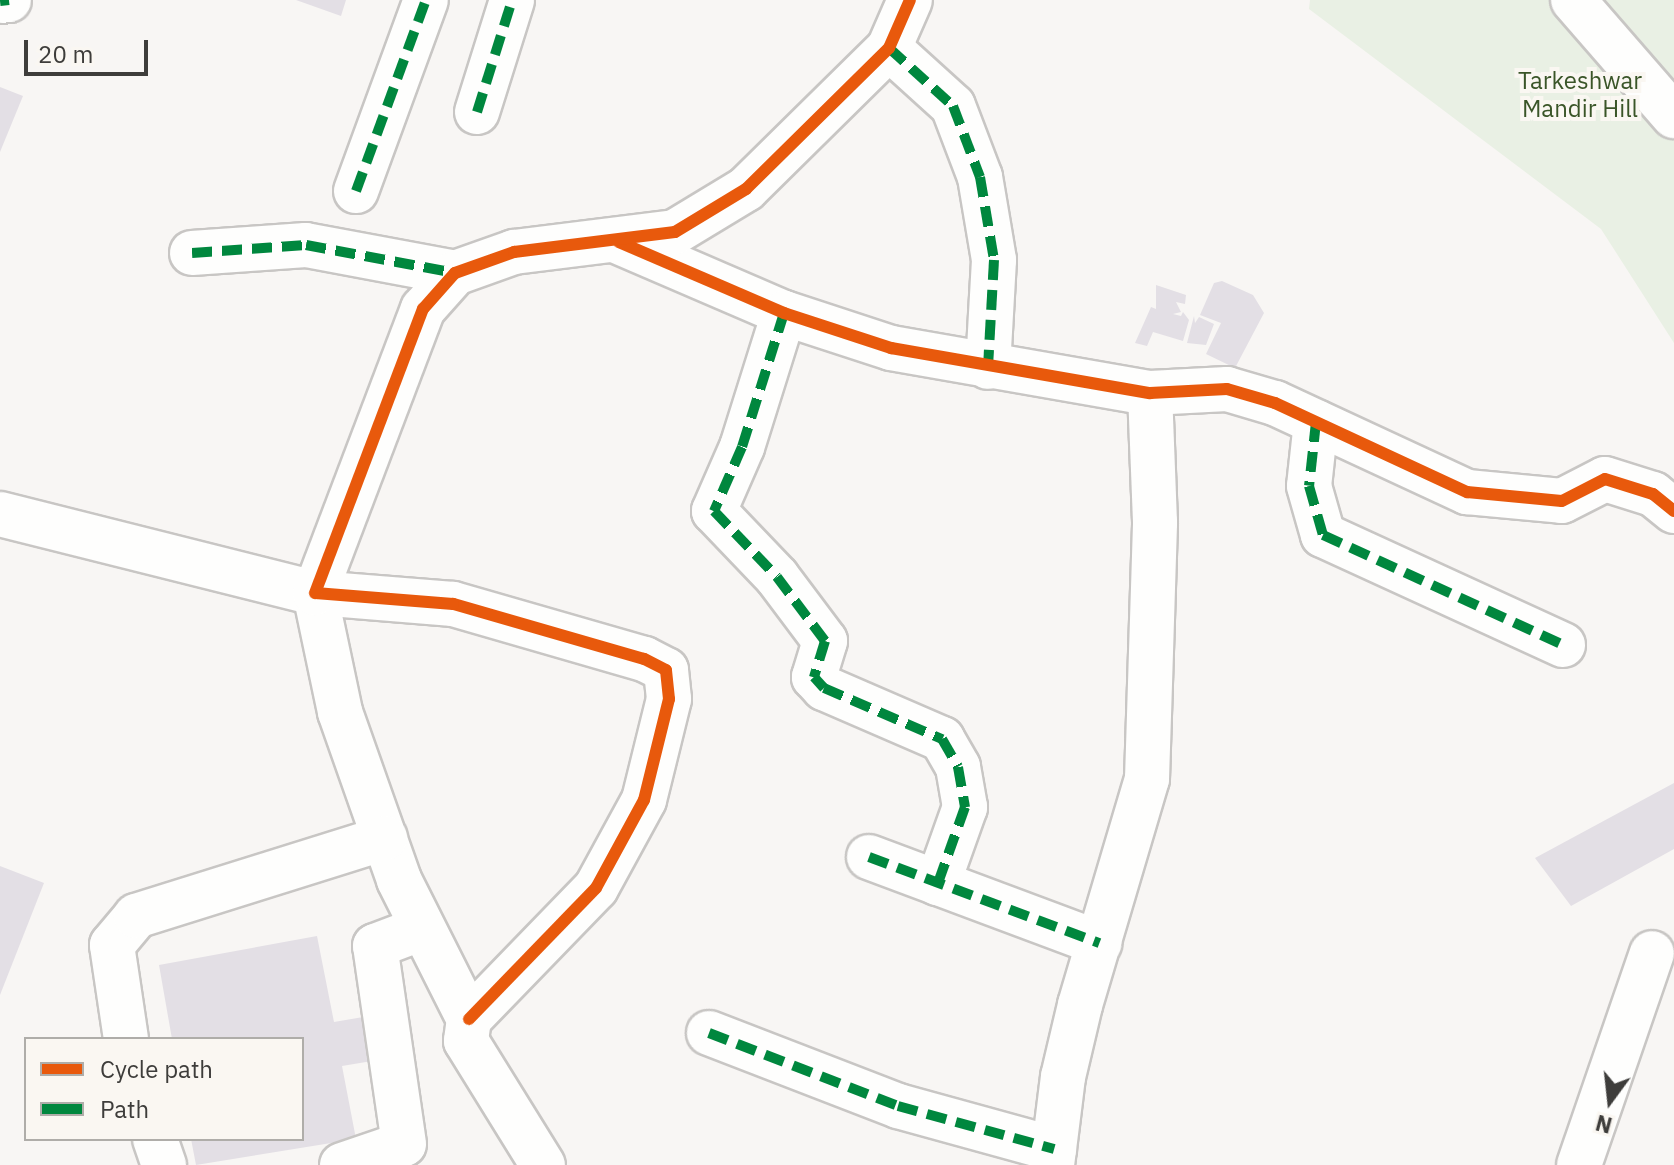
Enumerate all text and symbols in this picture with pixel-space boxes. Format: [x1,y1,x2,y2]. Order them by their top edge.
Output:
scale bar [28,24,152,74]
text: 20 m [38,38,93,70]
park label: Tarkeshwar Mandir Hill [1518,67,1642,123]
legend [24,1037,304,1141]
text: Cycle path [100,1053,213,1085]
north arrow [1570,1061,1650,1141]
text: Path [100,1093,149,1125]
text: N [1592,1109,1615,1141]

